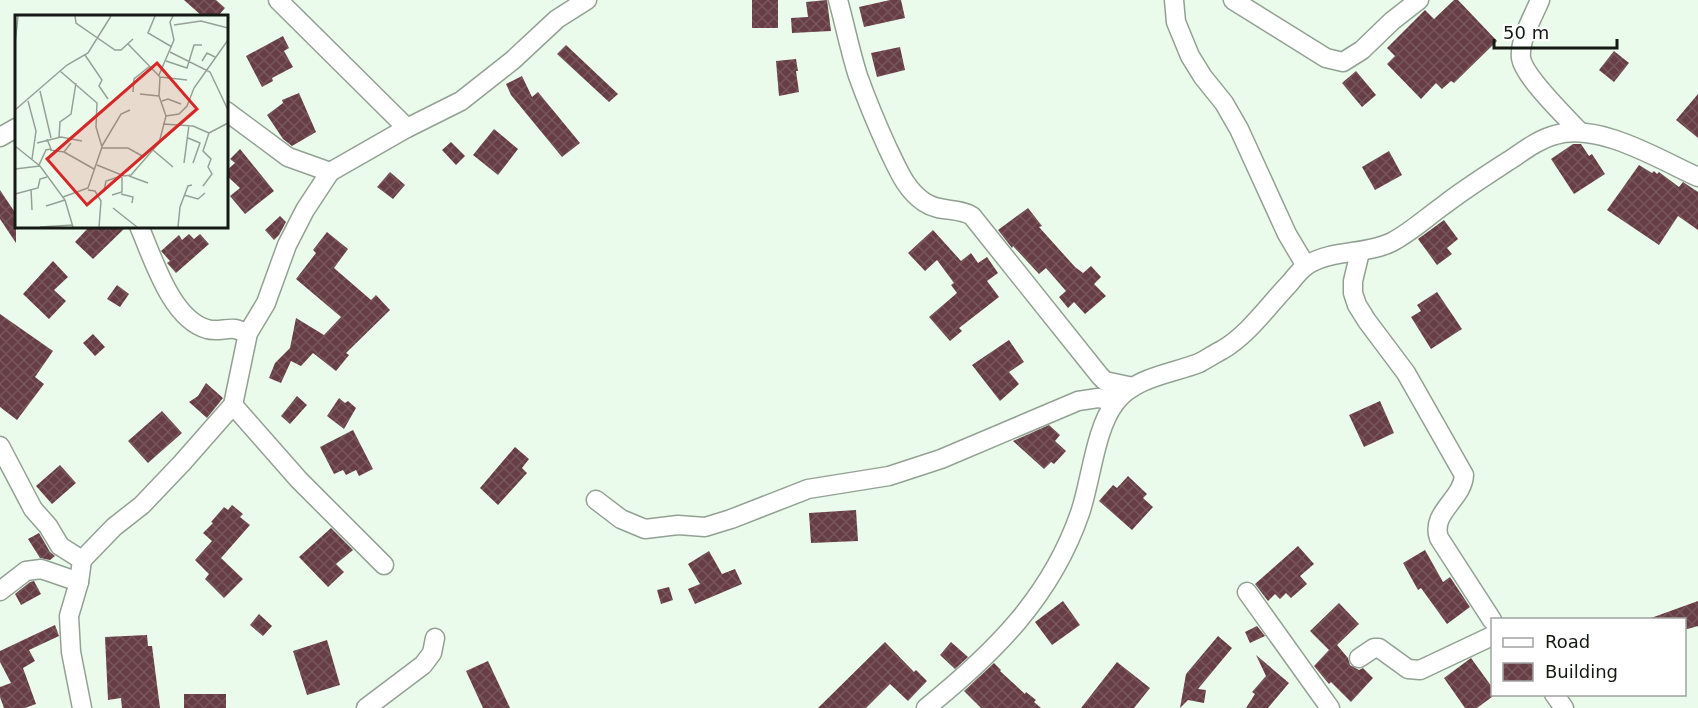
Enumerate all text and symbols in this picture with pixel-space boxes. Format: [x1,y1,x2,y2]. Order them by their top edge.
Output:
scale bar [1494,12,1617,50]
inset map [15,15,228,228]
text: 50 m [1503,22,1549,43]
legend [1491,618,1686,696]
text: Road [1545,631,1590,652]
text: Building [1545,661,1618,682]

